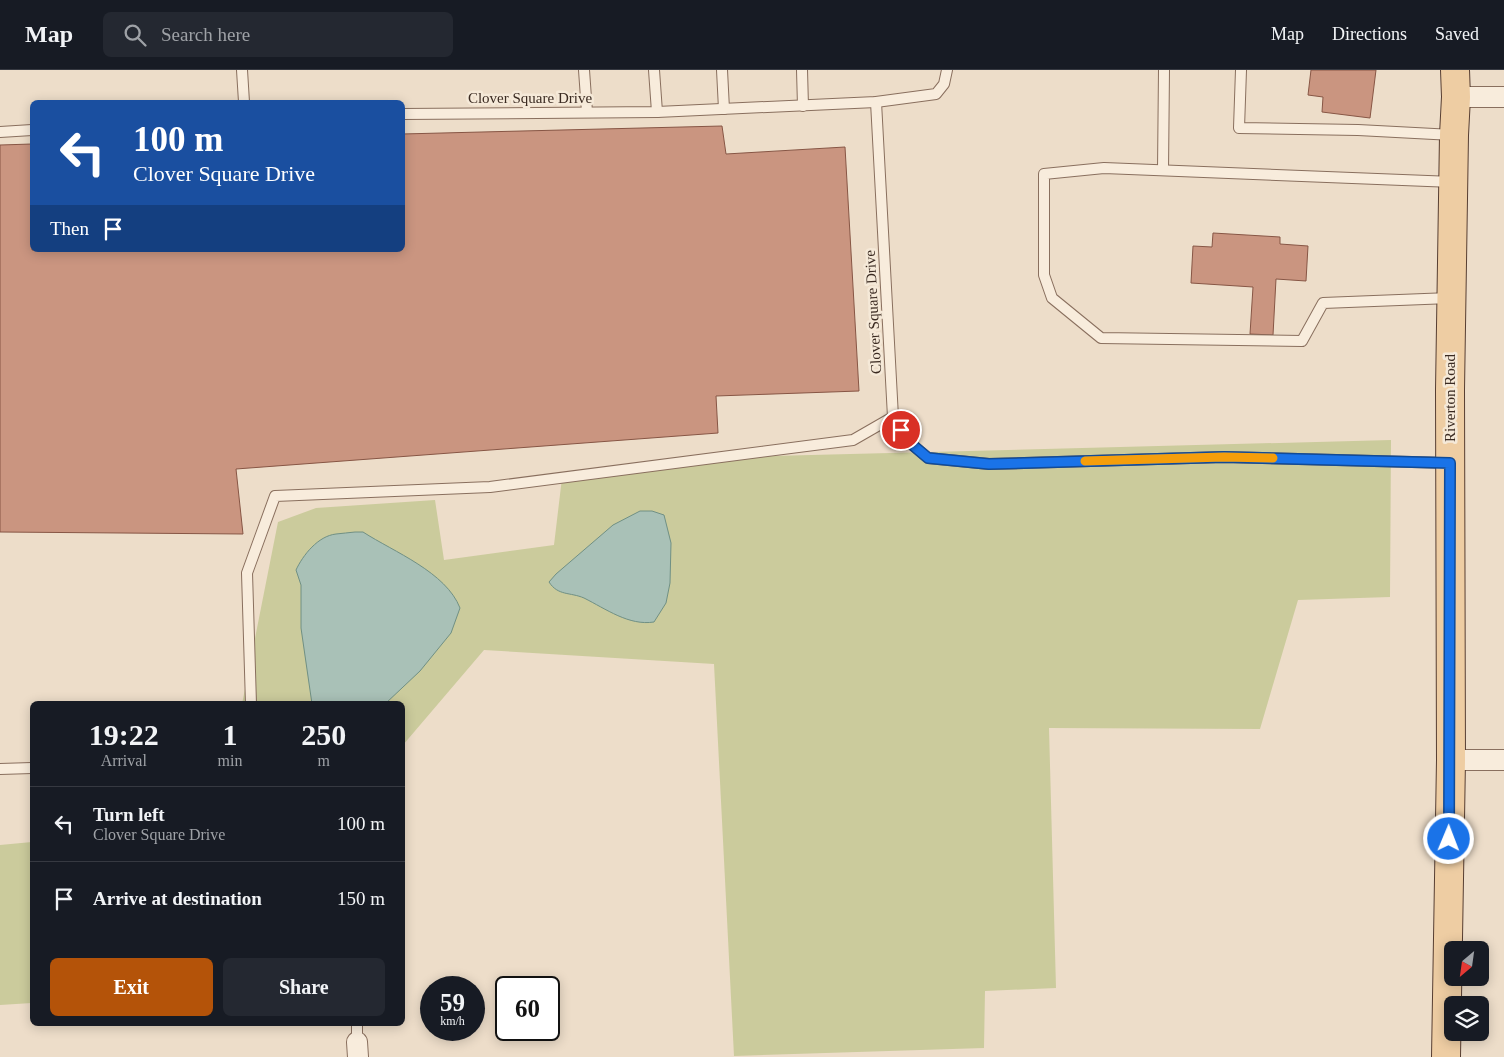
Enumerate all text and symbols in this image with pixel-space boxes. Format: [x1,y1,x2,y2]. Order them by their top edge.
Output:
search box [103,12,453,57]
text: Map [25,21,73,47]
icon: search [121,21,149,49]
text: Search here [161,24,250,45]
text: Map [1271,24,1304,44]
text: Directions [1332,24,1407,44]
text: Saved [1435,24,1479,44]
street label: Clover Square Drive [468,90,592,106]
icon: left [50,120,115,185]
text: 100 m [133,120,223,159]
text: Clover Square Drive [133,161,315,186]
icon: arrive [99,215,127,243]
text: Then [50,218,89,239]
street label: Clover Square Drive [862,249,884,374]
street label: Riverton Road [1442,354,1458,442]
pin [880,409,922,451]
icon: arrive [887,416,915,444]
text: 19:22 [89,718,159,751]
text: 1 [222,718,237,751]
text: 250 [301,718,346,751]
text: Arrival [101,752,147,769]
text: min [218,752,242,769]
text: m [317,752,330,769]
text: Turn left [93,804,165,825]
icon: left [50,810,78,838]
position arrow [1422,812,1474,864]
text: 100 m [337,813,385,834]
text: Clover Square Drive [93,826,225,843]
icon: arrive [50,885,78,913]
text: Arrive at destination [93,888,262,909]
text: 150 m [337,888,385,909]
north arrow [1444,941,1489,986]
map controls [1444,941,1489,1041]
button: Exit [50,958,213,1016]
button: Share [223,958,385,1016]
speed limit sign: 60 [495,976,560,1041]
text: 59 [440,989,465,1016]
button: layers [1444,996,1489,1041]
text: km/h [440,1014,465,1028]

